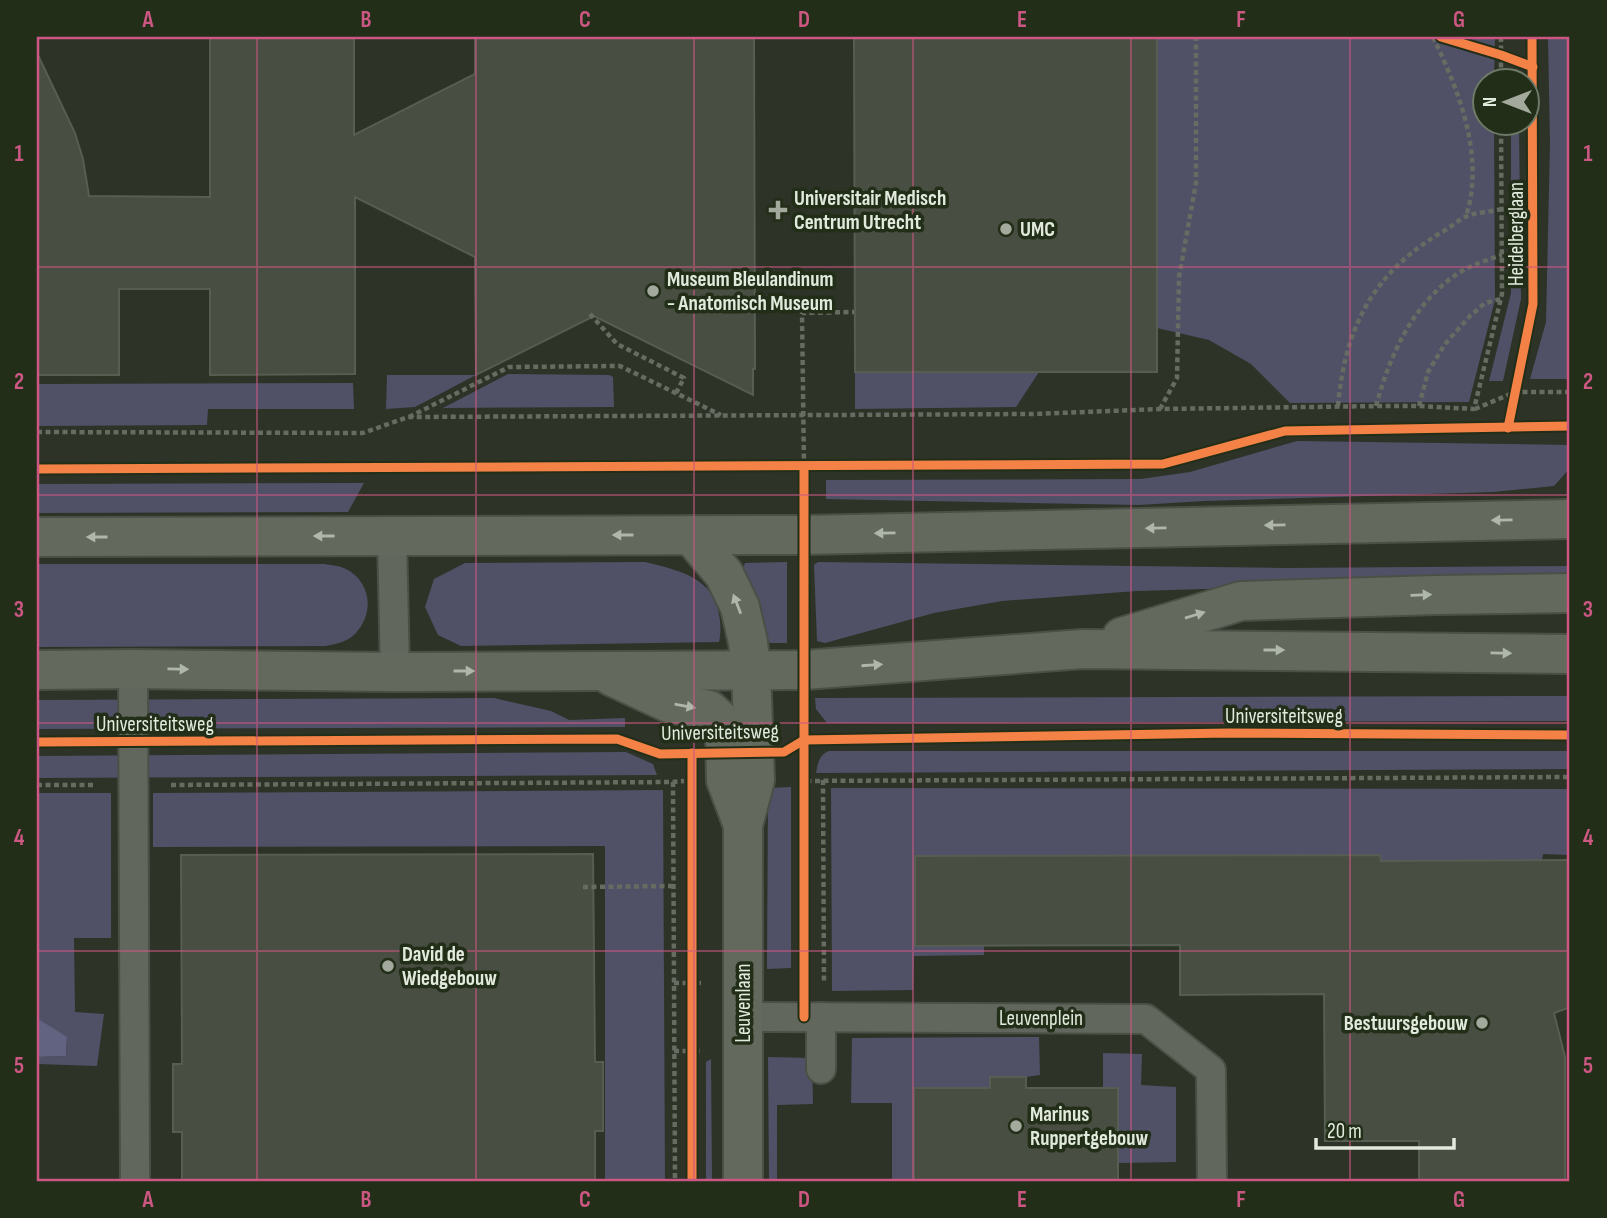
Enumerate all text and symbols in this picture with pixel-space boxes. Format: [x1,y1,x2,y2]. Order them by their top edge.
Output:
text: A [142,6,155,34]
text: B [361,6,372,34]
text: C [579,6,591,34]
text: D [798,6,810,34]
text: E [1017,6,1027,34]
text: F [1236,6,1246,34]
text: G [1453,6,1465,34]
north arrow [1470,66,1540,136]
text: N [1479,97,1502,107]
text: 1 [14,140,24,168]
text: 1 [1583,140,1593,168]
street label: Heidelberglaan [1504,182,1529,286]
place label: Universitair Medisch Centrum Utrecht [794,186,946,235]
marker: Universitair Medisch Centrum Utrecht [768,200,788,220]
place label: UMC [1020,217,1055,242]
marker: UMC [998,221,1014,237]
place label: Museum Bleulandinum - Anatomisch Museum [667,267,833,316]
marker: Museum Bleulandinum - Anatomisch Museum [645,283,661,299]
text: 2 [14,368,24,396]
text: 2 [1583,368,1593,396]
one-way arrow [1491,514,1513,526]
one-way arrow [1263,520,1285,531]
one-way arrow [1145,522,1167,534]
one-way arrow [874,527,896,539]
one-way arrow [612,529,634,541]
one-way arrow [313,530,335,542]
one-way arrow [85,531,107,543]
one-way arrow [1410,590,1432,601]
one-way arrow [732,593,743,614]
text: 3 [14,596,24,624]
text: 3 [1583,596,1593,624]
one-way arrow [1185,610,1206,620]
one-way arrow [1263,644,1285,656]
one-way arrow [1491,647,1513,658]
one-way arrow [861,659,883,670]
one-way arrow [168,664,190,675]
one-way arrow [453,665,475,677]
one-way arrow [674,701,696,712]
street label: Universiteitsweg [1225,704,1343,729]
street label: Universiteitsweg [96,712,214,737]
street label: Universiteitsweg [661,719,779,746]
text: 4 [14,824,25,852]
text: 4 [1583,824,1594,852]
place label: David de Wiedgebouw [402,942,497,991]
marker: David de Wiedgebouw [380,958,396,974]
street label: Leuvenlaan [731,963,756,1043]
street label: Leuvenplein [999,1006,1083,1031]
place label: Bestuursgebouw [1344,1011,1468,1036]
marker: Bestuursgebouw [1474,1015,1490,1031]
text: 5 [14,1052,24,1080]
text: 5 [1583,1052,1593,1080]
place label: Marinus Ruppertgebouw [1030,1102,1148,1151]
scale bar [1316,1106,1455,1150]
marker: Marinus Ruppertgebouw [1008,1118,1024,1134]
text: 20 m [1327,1119,1362,1144]
text: A [142,1186,155,1214]
text: B [361,1186,372,1214]
text: C [579,1186,591,1214]
text: D [798,1186,810,1214]
text: E [1017,1186,1027,1214]
text: F [1236,1186,1246,1214]
text: G [1453,1186,1465,1214]

